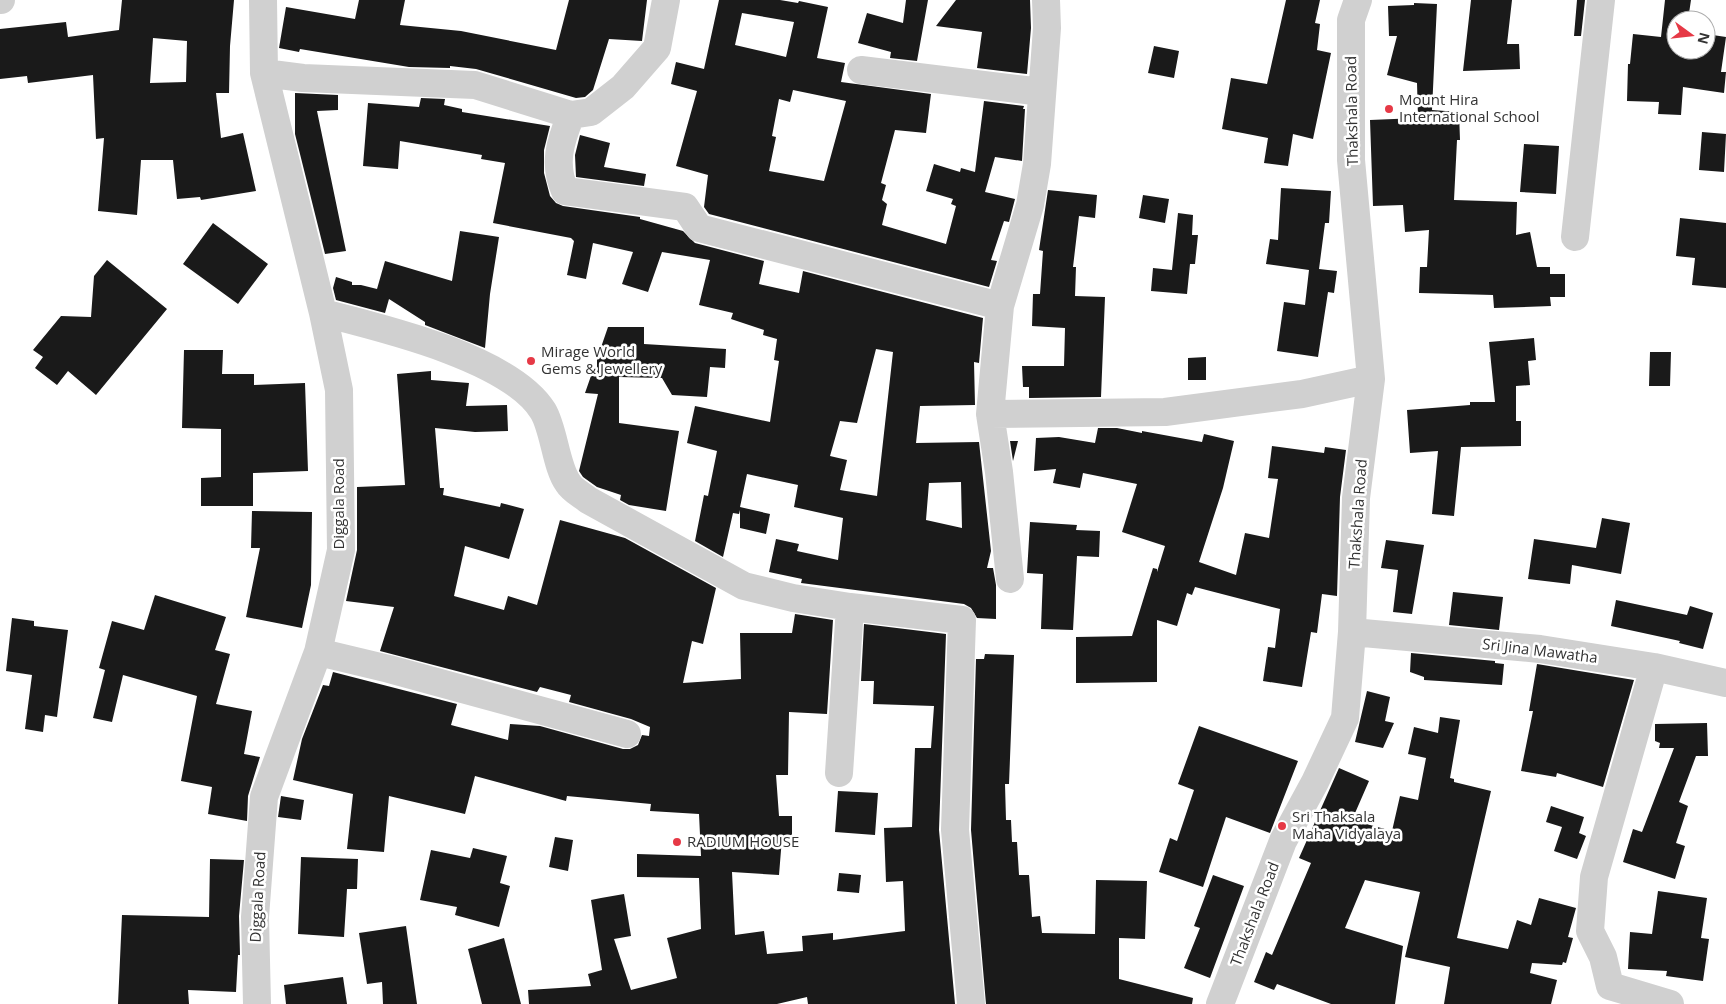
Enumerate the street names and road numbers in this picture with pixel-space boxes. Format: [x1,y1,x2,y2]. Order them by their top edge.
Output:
street label: Thakshala Road [1340,56,1362,166]
street label: Diggala Road [328,458,348,550]
street label: Thakshala Road [1343,458,1371,570]
street label: Sri Jina Mawatha [1481,633,1599,667]
street label: Diggala Road [245,851,269,943]
street label: Thakshala Road [1225,859,1283,969]

